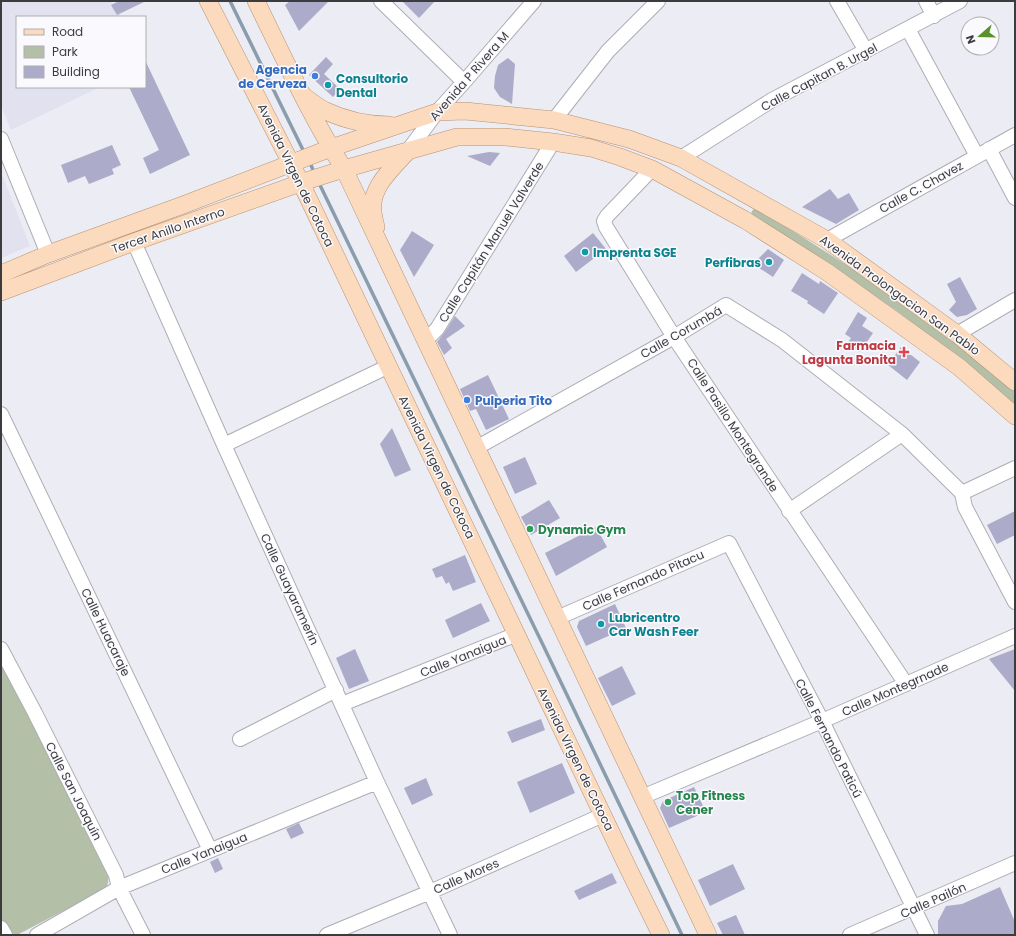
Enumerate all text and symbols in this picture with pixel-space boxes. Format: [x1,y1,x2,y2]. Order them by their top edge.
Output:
legend [16,16,146,88]
north arrow [960,16,1000,56]
text: Road [52,23,83,40]
street label: Avenida P Rivera M [426,28,512,124]
text: N [962,33,980,46]
street label: Calle Capitan B. Urgel [758,39,880,115]
text: Park [52,43,79,60]
place label: Agencia de Cerveza [238,61,307,92]
text: Building [52,63,100,80]
place label: Consultorio Dental [336,70,408,101]
marker: Agencia de Cerveza [310,71,320,81]
marker: Consultorio Dental [323,80,333,90]
street label: Avenida Virgen de Cotoca [254,101,338,249]
street label: Calle C. Chavez [876,157,966,217]
street label: Calle Capitán Manuel Valverde [434,158,548,326]
street label: Tercer Anillo Interno [109,203,227,257]
street label: Avenida Prolongacion San Pablo [816,231,984,359]
place label: Imprenta SGE [593,244,677,261]
marker: Imprenta SGE [580,247,590,257]
place label: Perfibras [705,254,761,271]
marker: Perfibras [764,257,774,267]
street label: Calle Corumbá [637,302,725,362]
place label: Farmacia Lagunta Bonita [802,337,896,368]
marker: Farmacia Lagunta Bonita [899,347,909,357]
street label: Calle Pasillo Montegrande [683,355,783,495]
place label: Pulperia Tito [475,392,553,409]
street label: Avenida Virgen de Cotoca [395,393,479,541]
marker: Pulperia Tito [462,395,472,405]
place label: Dynamic Gym [538,521,626,538]
marker: Dynamic Gym [525,524,535,534]
street label: Calle Guayaramerín [257,530,323,648]
street label: Calle Fernando Pitacu [579,545,707,615]
street label: Calle Huacaraje [77,585,135,679]
place label: Lubricentro Car Wash Feer [609,609,699,640]
marker: Lubricentro Car Wash Feer [596,619,606,629]
street label: Calle Yanaigua [417,631,509,681]
street label: Calle Montegrnade [839,658,951,720]
street label: Calle Fernando Paticú [792,675,866,801]
street label: Avenida Virgen de Cotoca [534,685,618,833]
street label: Calle San Joaquín [42,739,106,843]
place label: Top Fitness Cener [676,787,746,818]
marker: Top Fitness Cener [663,797,673,807]
street label: Calle Yanaigua [158,828,250,878]
street label: Calle Mores [431,854,501,898]
street label: Calle Pailón [897,878,969,922]

